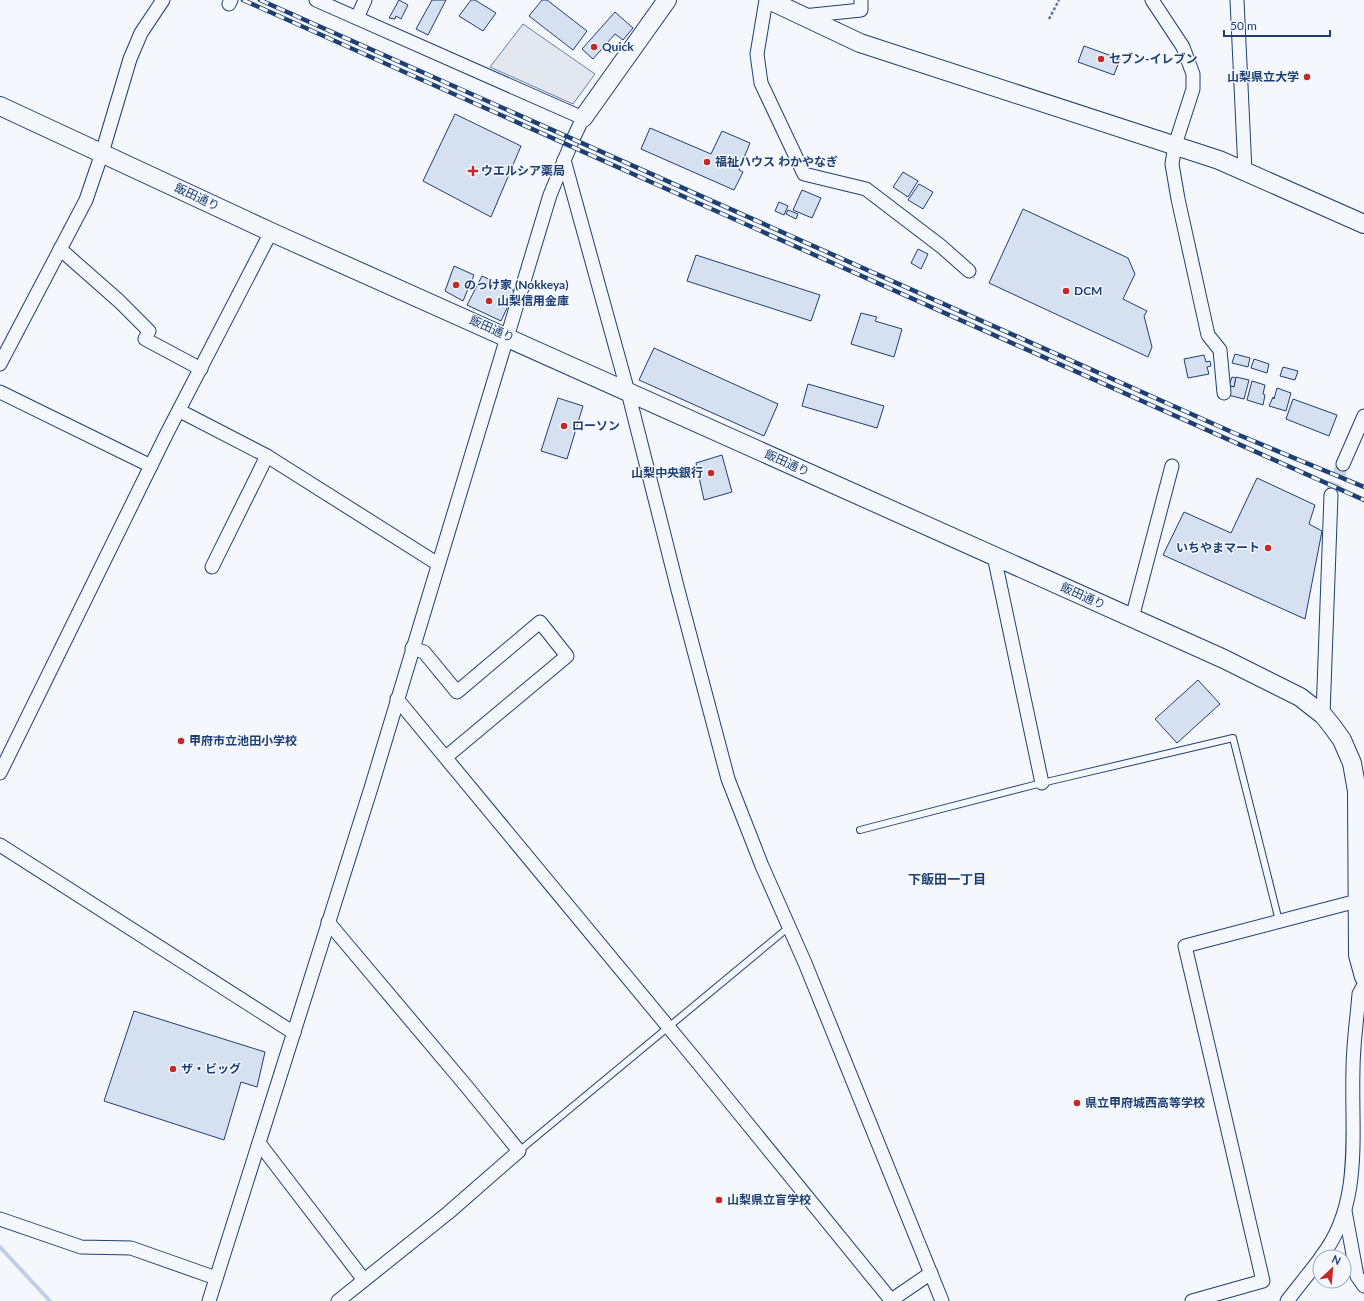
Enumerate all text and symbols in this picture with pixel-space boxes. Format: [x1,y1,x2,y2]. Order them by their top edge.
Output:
scale bar [1224,12,1330,38]
text: 50 m [1230,18,1257,33]
place label: Quick [602,39,634,54]
marker: Quick [589,42,599,52]
place label: セブン-イレブン [1109,51,1197,66]
marker: セブン-イレブン [1096,54,1106,64]
place label: 山梨県立大学 [1227,69,1299,84]
marker: 山梨県立大学 [1302,72,1312,82]
place label: 福祉ハウス わかやなぎ [715,154,838,169]
marker: 福祉ハウス わかやなぎ [702,157,712,167]
place label: ウエルシア薬局 [481,163,565,178]
marker: ウエルシア薬局 [468,166,478,176]
street label: 飯田通り [172,180,222,213]
place label: のっけ家 (Nokkeya) [464,277,569,292]
marker: のっけ家 (Nokkeya) [451,280,461,290]
place label: DCM [1074,283,1102,298]
marker: DCM [1061,286,1071,296]
place label: 山梨信用金庫 [497,293,569,308]
marker: 山梨信用金庫 [484,296,494,306]
street label: 飯田通り [467,312,517,345]
place label: ローソン [572,418,620,433]
marker: ローソン [559,421,569,431]
street label: 飯田通り [762,446,812,479]
place label: 山梨中央銀行 [631,465,703,480]
marker: 山梨中央銀行 [706,468,716,478]
place label: いちやまマート [1176,540,1260,555]
marker: いちやまマート [1263,543,1273,553]
street label: 飯田通り [1058,579,1108,612]
place label: 甲府市立池田小学校 [189,733,297,748]
marker: 甲府市立池田小学校 [176,736,186,746]
district label: 下飯田一丁目 [908,871,986,887]
place label: ザ・ビッグ [181,1061,241,1076]
marker: ザ・ビッグ [168,1064,178,1074]
place label: 県立甲府城西高等学校 [1085,1095,1205,1110]
marker: 県立甲府城西高等学校 [1072,1098,1082,1108]
place label: 山梨県立盲学校 [727,1192,811,1207]
marker: 山梨県立盲学校 [714,1195,724,1205]
north arrow [1312,1249,1352,1289]
text: N [1330,1252,1343,1267]

